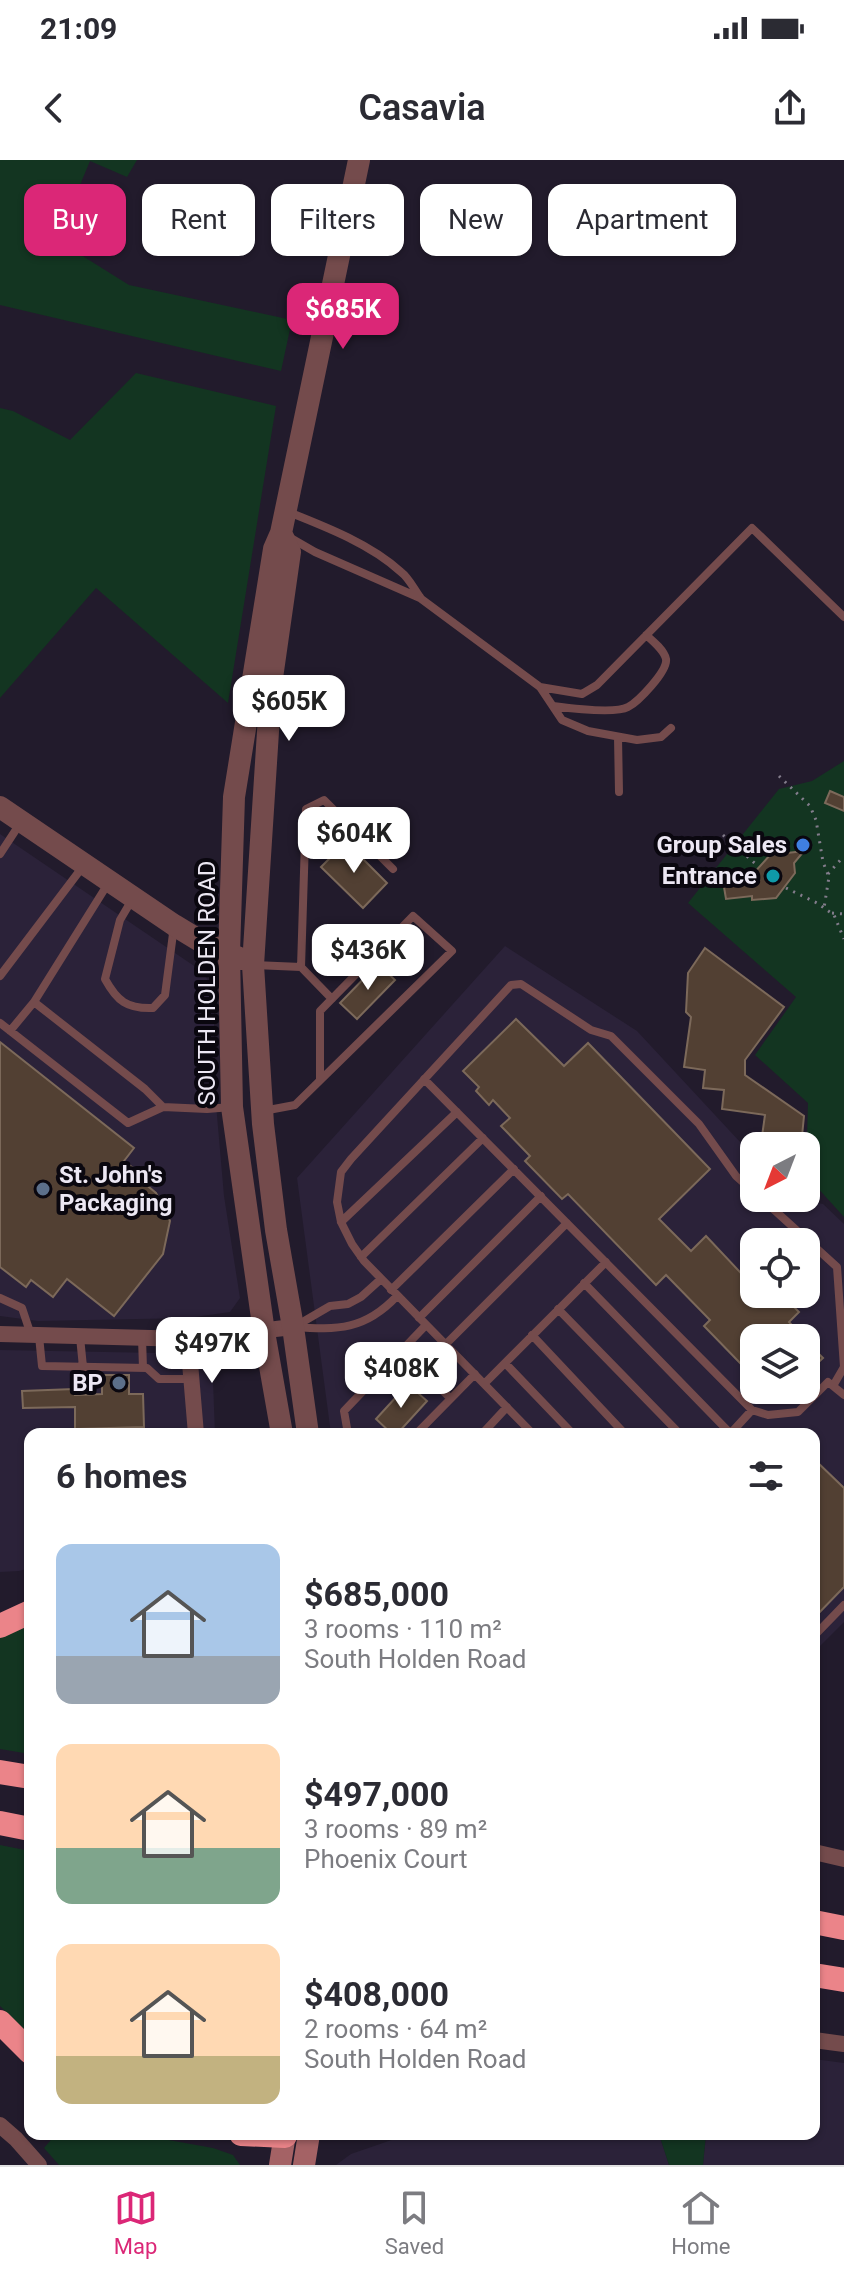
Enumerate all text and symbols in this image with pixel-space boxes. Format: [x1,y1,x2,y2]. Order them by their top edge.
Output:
text: 21:09 [40,11,117,46]
icon: back [32,86,76,130]
icon: share [768,86,812,130]
text: Casavia [358,87,486,129]
chip: Buy [24,184,126,256]
chip: Rent [142,184,255,256]
chip: Filters [271,184,404,256]
chip: New [420,184,532,256]
chip: Apartment [548,184,736,256]
pin: $685K [287,283,399,351]
text: $685K [305,294,381,324]
pin: $605K [233,675,345,743]
text: $605K [251,686,327,716]
pin: $604K [298,807,410,875]
text: $604K [316,818,392,848]
place label: Group Sales [656,831,787,859]
marker: Group Sales [794,836,812,854]
street label: SOUTH HOLDEN ROAD [193,860,221,1106]
place label: Entrance [662,862,757,890]
marker: Entrance [764,867,782,885]
pin: $436K [312,924,424,992]
text: $436K [330,935,406,965]
north arrow [740,1132,820,1212]
map controls [740,1132,820,1404]
place label: St. John's Packaging [59,1161,173,1217]
marker: St. John's Packaging [34,1180,52,1198]
button: locate [740,1228,820,1308]
pin: $497K [156,1317,268,1385]
button: layers [740,1324,820,1404]
text: $497K [174,1328,250,1358]
pin: $408K [345,1342,457,1410]
text: $408K [363,1353,439,1383]
place label: BP [72,1369,103,1397]
marker: BP [110,1374,128,1392]
icon: filters [744,1454,788,1498]
text: 6 homes [56,1456,187,1496]
text: $685,000 [304,1574,449,1614]
icon: home [120,1576,216,1672]
text: 3 rooms · 110 m² [304,1614,502,1644]
text: South Holden Road [304,1644,527,1674]
text: $497,000 [304,1774,449,1814]
icon: home [120,1776,216,1872]
text: 3 rooms · 89 m² [304,1814,487,1844]
text: Phoenix Court [304,1844,467,1874]
text: $408,000 [304,1974,449,2014]
icon: home [120,1976,216,2072]
text: 2 rooms · 64 m² [304,2014,487,2044]
text: South Holden Road [304,2044,527,2074]
tab: Map [114,2186,158,2259]
tab: Saved [385,2186,444,2259]
tab: Home [671,2186,730,2259]

